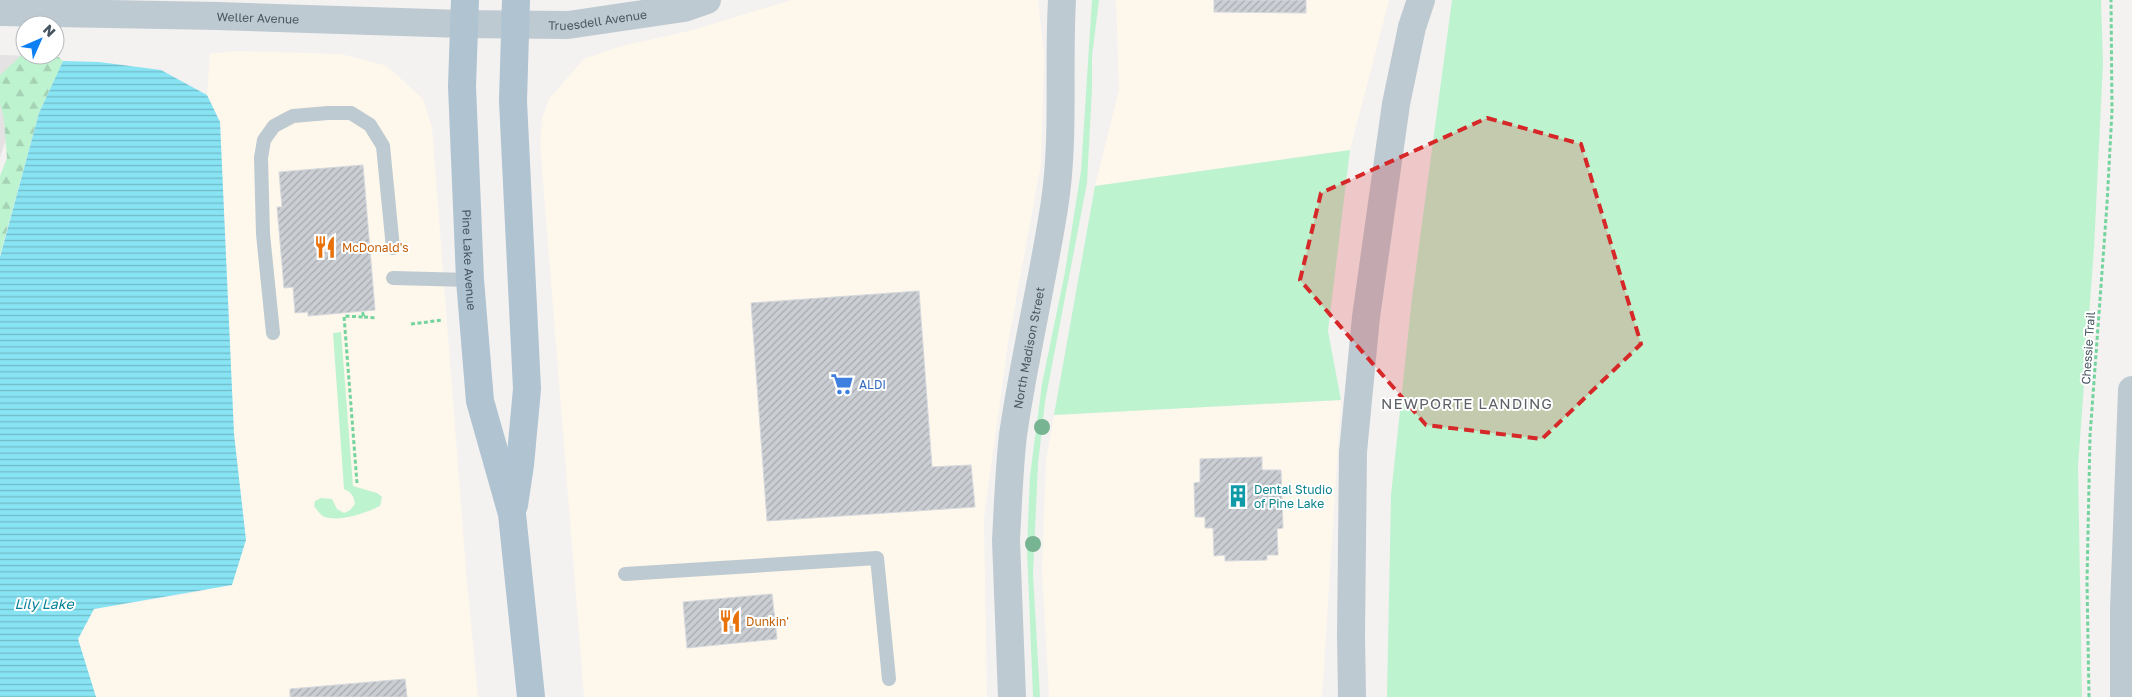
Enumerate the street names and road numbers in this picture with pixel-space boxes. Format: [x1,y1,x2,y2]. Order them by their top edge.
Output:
street label: Truesdell Avenue [548,6,648,33]
street label: Weller Avenue [216,8,300,26]
street label: Pine Lake Avenue [460,209,480,311]
street label: North Madison Street [1010,285,1047,410]
street label: Chessie Trail [2078,311,2098,385]

